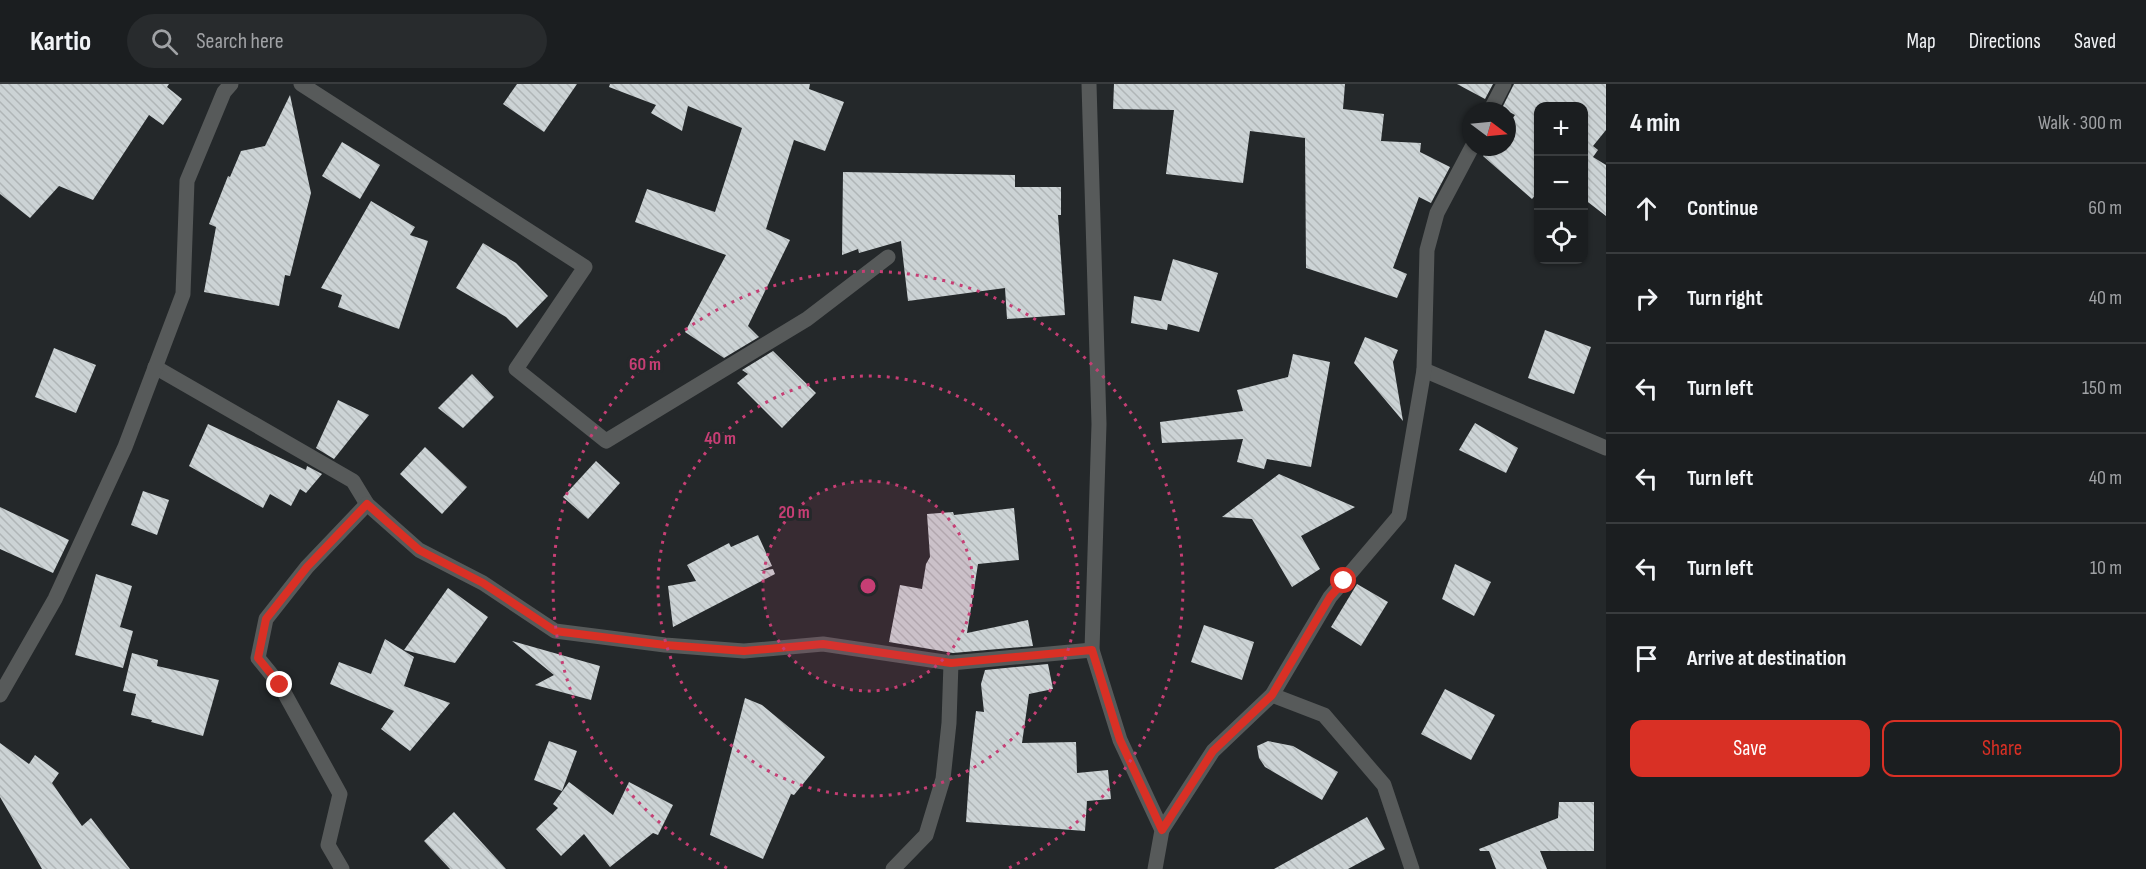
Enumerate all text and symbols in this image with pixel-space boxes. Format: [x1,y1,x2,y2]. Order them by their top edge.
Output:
search box [127,14,547,68]
text: Kartio [30,25,91,58]
icon: search [148,25,181,58]
text: Search here [196,28,284,55]
text: Map [1906,29,1936,54]
text: Directions [1969,29,2041,54]
text: Saved [2074,29,2116,54]
north arrow [1462,102,1516,156]
map controls [1534,102,1588,264]
button: + [1534,102,1588,156]
text: 4 min [1630,108,1680,139]
text: Walk · 300 m [2038,111,2122,135]
button: − [1534,156,1588,210]
icon: ahead [1630,192,1663,225]
text: Continue [1687,195,1758,222]
text: 60 m [2088,196,2122,220]
button: locate [1534,210,1588,264]
icon: right [1630,282,1663,315]
text: Turn right [1687,285,1763,312]
text: 40 m [2089,286,2122,310]
text: 60 m [629,354,661,375]
icon: left [1630,372,1663,405]
text: Turn left [1687,375,1753,402]
text: 150 m [2082,376,2122,400]
text: 40 m [704,428,736,449]
icon: left [1630,462,1663,495]
text: Turn left [1687,465,1753,492]
text: 40 m [2089,466,2122,490]
text: 20 m [778,502,810,523]
icon: left [1630,552,1663,585]
text: Turn left [1687,555,1753,582]
text: 10 m [2090,556,2122,580]
route start [1330,567,1356,593]
centre of rings [858,576,878,596]
icon: arrive [1630,642,1663,675]
text: Arrive at destination [1687,645,1846,672]
route end [266,671,292,697]
button: Save [1630,720,1870,777]
button: Share [1882,720,2122,777]

